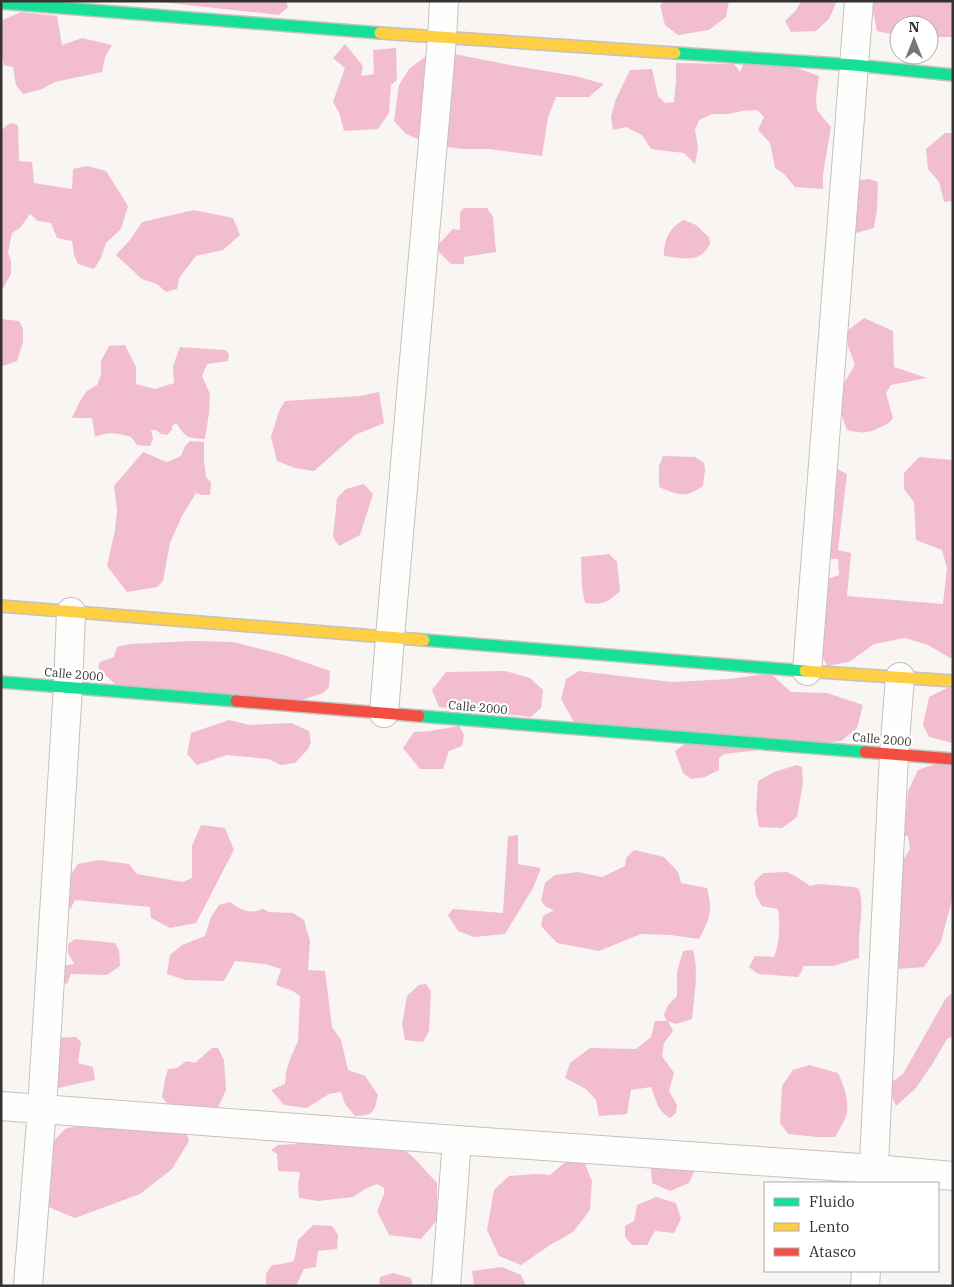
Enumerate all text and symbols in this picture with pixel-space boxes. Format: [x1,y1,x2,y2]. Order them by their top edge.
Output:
north arrow [889,15,939,65]
text: N [908,18,920,36]
street label: Calle 2000 [44,664,104,684]
street label: Calle 2000 [448,697,508,717]
street label: Calle 2000 [852,729,912,749]
legend [764,1182,939,1272]
text: Fluido [809,1192,854,1211]
text: Lento [809,1217,849,1236]
text: Atasco [809,1242,856,1261]

